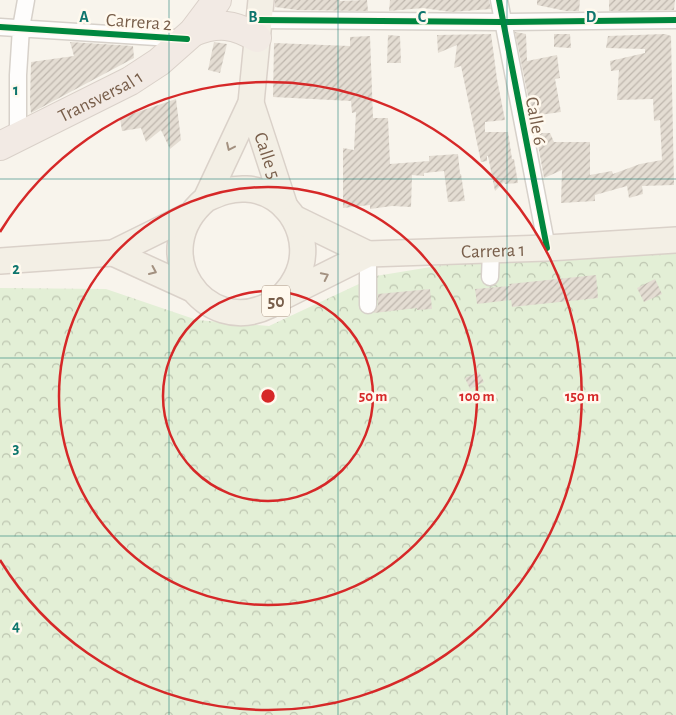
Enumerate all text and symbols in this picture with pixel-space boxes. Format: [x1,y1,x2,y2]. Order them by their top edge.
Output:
text: A [79,9,89,25]
text: B [248,9,258,25]
text: C [418,9,427,25]
text: D [586,9,597,25]
street label: Carrera 2 [105,11,173,34]
street label: Transversal 1 [55,67,147,126]
text: 1 [13,82,19,98]
street label: Calle 6 [522,95,550,147]
street label: Calle 5 [250,130,283,182]
one-way arrow [226,142,237,151]
street label: Carrera 1 [461,241,525,262]
text: 2 [12,261,20,277]
one-way arrow [148,264,157,275]
one-way arrow [320,271,329,282]
road number: 50 [262,286,290,316]
centre of rings [259,387,277,405]
text: 50 m [359,389,387,404]
text: 100 m [459,389,495,404]
text: 150 m [565,389,599,404]
text: 3 [13,440,20,456]
text: 4 [12,618,20,634]

